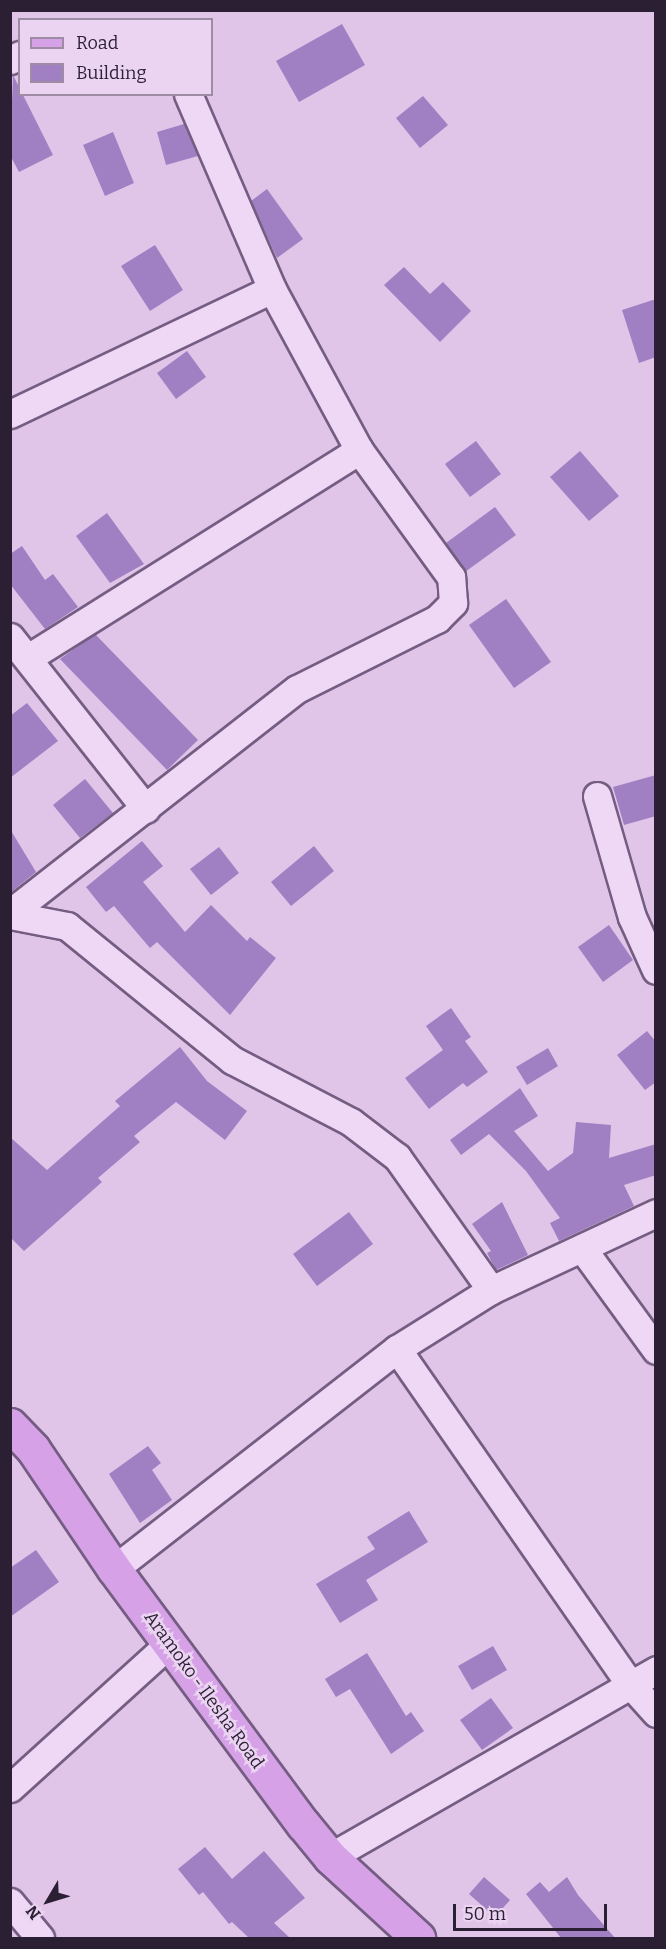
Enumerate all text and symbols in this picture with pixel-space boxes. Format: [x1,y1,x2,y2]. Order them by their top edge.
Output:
legend [18,18,213,96]
text: Road [76,32,118,54]
text: Building [76,62,147,84]
street label: Aramoko - Ilesha Road [140,1607,268,1773]
north arrow [18,1871,78,1931]
scale bar [456,1892,610,1930]
text: N [22,1902,45,1923]
text: 50 m [464,1903,506,1925]

